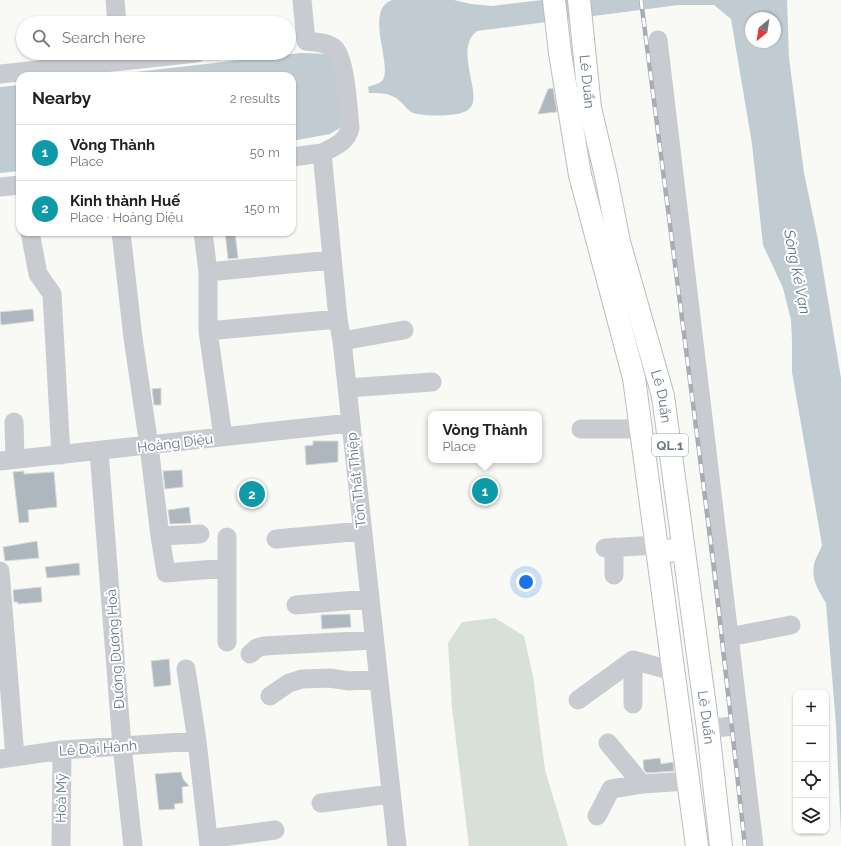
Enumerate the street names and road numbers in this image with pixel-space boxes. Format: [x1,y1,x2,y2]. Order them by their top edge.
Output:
street label: Lê Duẩn [577,54,598,109]
street label: Lê Duẩn [648,368,675,424]
street label: Hoàng Diệu [136,430,214,456]
street label: Tôn Thất Thiệp [343,431,369,528]
road number: QL.1 [652,434,688,456]
street label: Đường Dương Hoà [103,588,127,710]
street label: Lê Duẩn [695,689,718,745]
street label: Lê Đại Hành [58,737,138,759]
street label: Hoà Mỹ [53,773,69,823]

